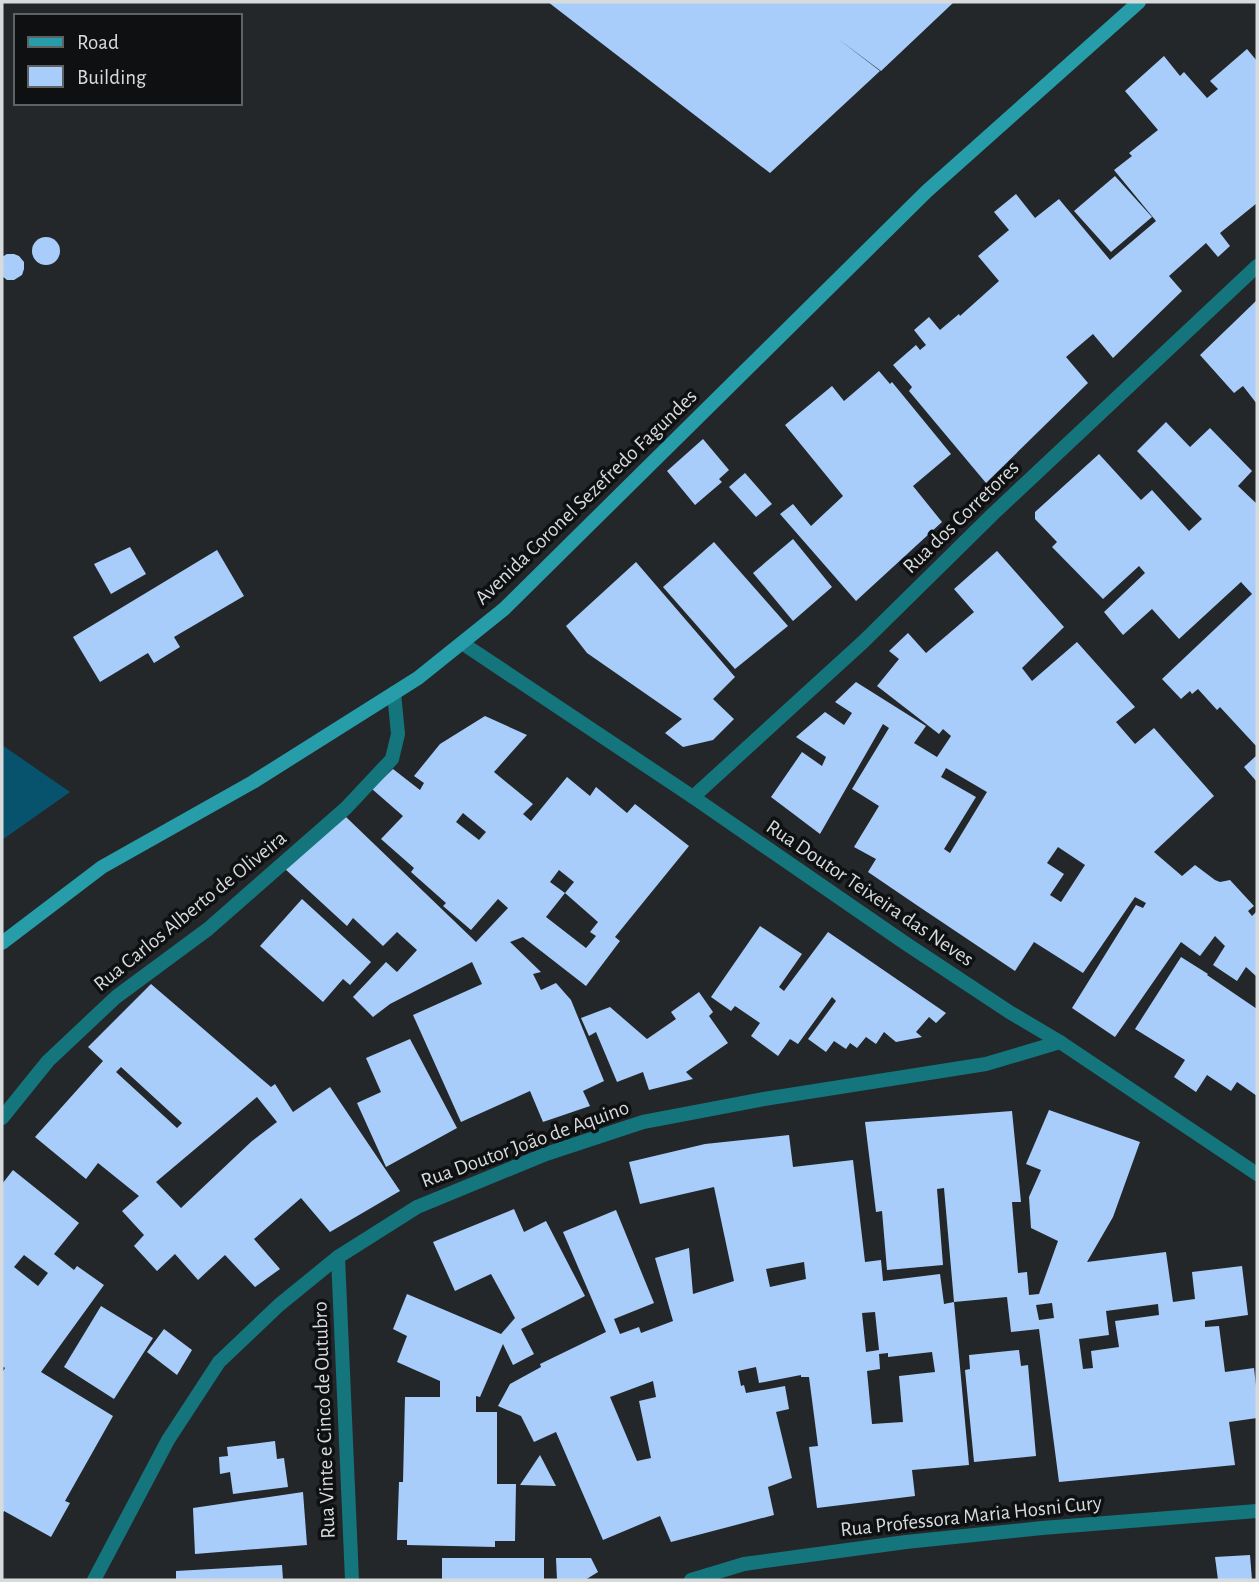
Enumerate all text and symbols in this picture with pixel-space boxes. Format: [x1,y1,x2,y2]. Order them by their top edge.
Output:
legend [14,14,242,105]
text: Road [77,32,119,53]
text: Building [77,67,147,88]
street label: Avenida Coronel Sezefredo Fagundes [471,385,701,609]
street label: Rua dos Corretores [899,457,1023,577]
street label: Rua Doutor Teixeira das Neves [763,816,977,970]
street label: Rua Carlos Alberto de Oliveira [90,827,291,995]
street label: Rua Doutor João de Aquino [418,1097,632,1191]
street label: Rua Vinte e Cinco de Outubro [309,1301,339,1539]
street label: Rua Professora Maria Hosni Cury [839,1492,1103,1540]

